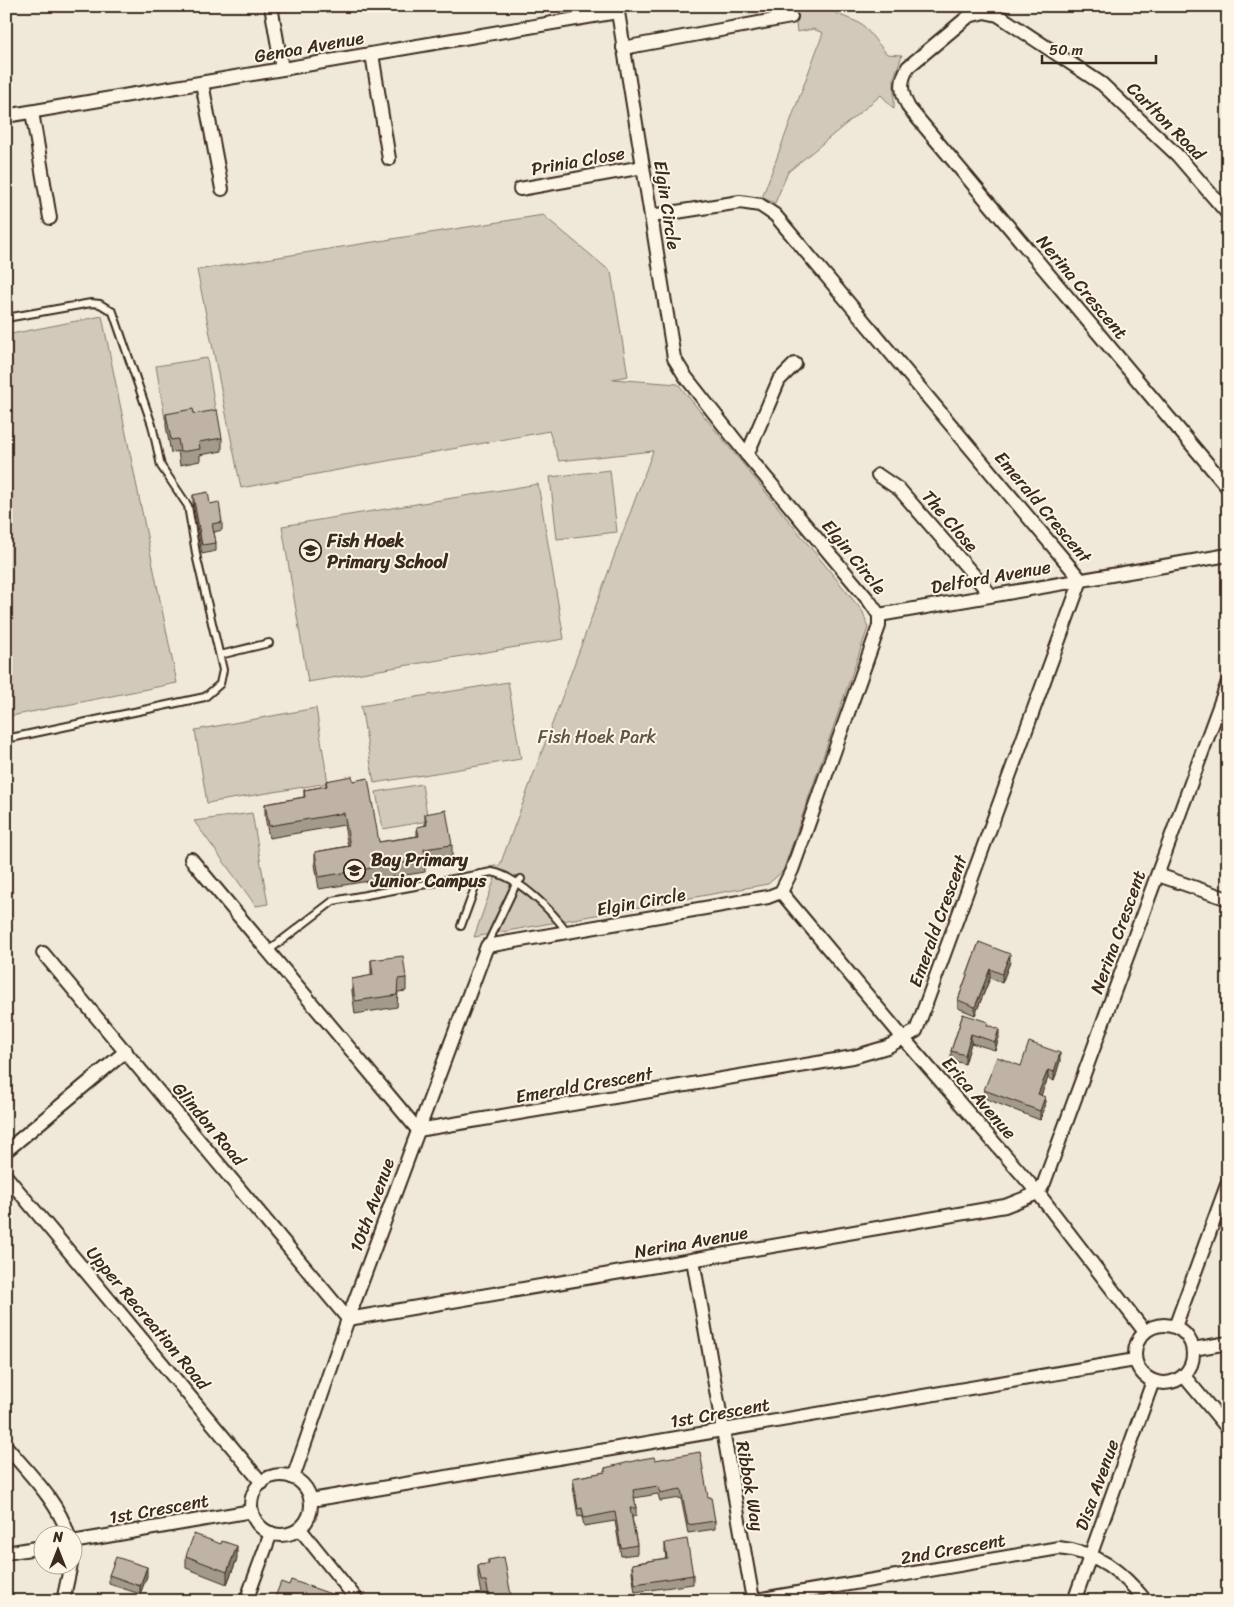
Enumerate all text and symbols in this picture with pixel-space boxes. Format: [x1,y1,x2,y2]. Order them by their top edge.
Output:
street label: Genoa Avenue [252,22,367,72]
scale bar [1042,32,1155,64]
text: 50 m [1049,37,1084,63]
street label: Carlton Road [1119,74,1214,169]
street label: Prinia Close [529,137,627,185]
street label: Elgin Circle [644,158,690,252]
street label: Nerina Crescent [1028,227,1136,347]
street label: Emerald Crescent [986,444,1100,571]
street label: The Close [913,482,987,560]
street label: Elgin Circle [813,512,895,602]
place label: Fish Hoek Primary School [326,525,449,578]
school or university icon: Fish Hoek Primary School [299,539,323,563]
street label: Delford Avenue [929,551,1053,603]
park label: Fish Hoek Park [538,721,657,753]
place label: Bay Primary Junior Campus [370,844,487,897]
street label: Emerald Crescent [899,850,977,992]
school or university icon: Bay Primary Junior Campus [343,858,367,882]
street label: Nerina Crescent [1081,866,1155,998]
street label: Elgin Circle [594,878,688,926]
street label: Erica Avenue [933,1049,1025,1147]
street label: Emerald Crescent [513,1057,656,1113]
street label: Glindon Road [164,1074,255,1175]
street label: 10th Avenue [340,1153,404,1257]
street label: Nerina Avenue [632,1216,751,1268]
street label: Upper Recreation Road [78,1239,219,1399]
street label: 1st Crescent [668,1388,772,1437]
street label: Disa Avenue [1066,1435,1128,1535]
street label: Ribbok Way [726,1438,774,1534]
street label: 1st Crescent [107,1484,211,1533]
north arrow [32,1524,82,1574]
street label: 2nd Crescent [898,1524,1008,1574]
text: N [52,1525,63,1550]

